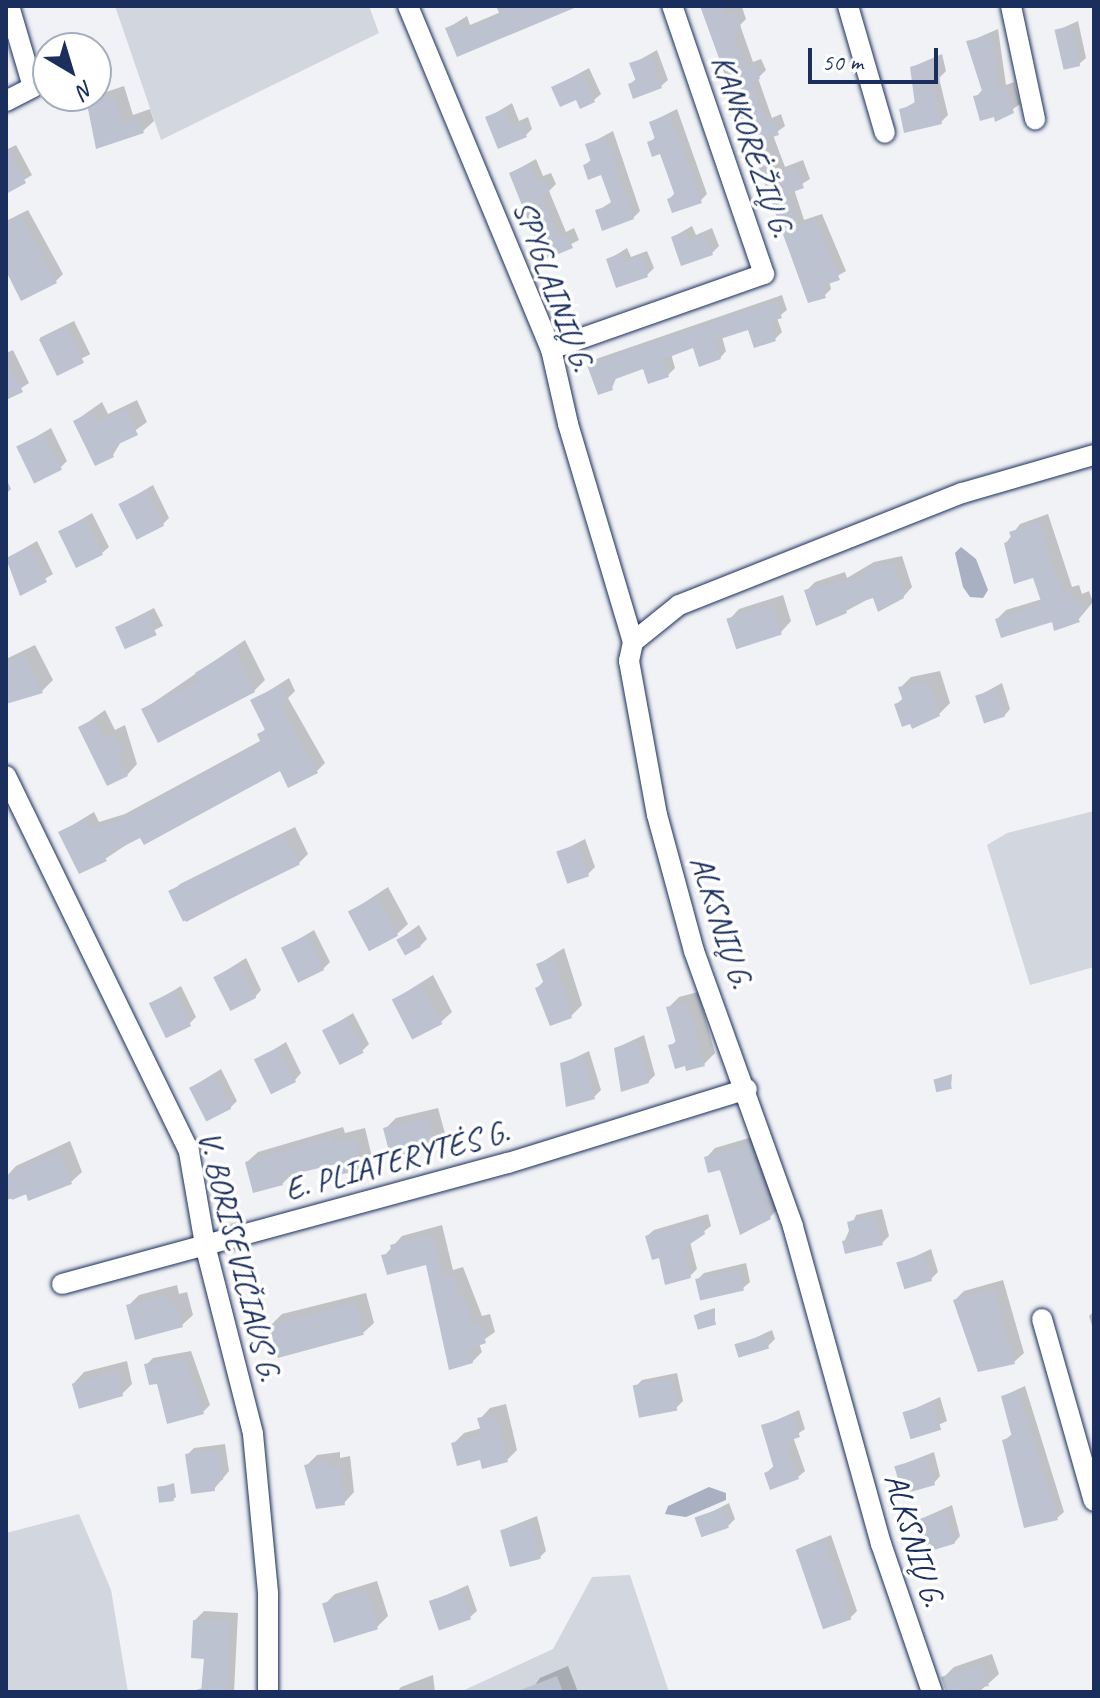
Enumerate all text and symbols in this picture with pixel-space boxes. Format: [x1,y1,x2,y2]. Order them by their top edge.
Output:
north arrow [32,32,112,112]
scale bar [812,32,942,82]
text: 50 m [822,47,863,77]
street label: KANKORĖŽIŲ G. [703,50,801,242]
text: N [72,74,100,105]
street label: SPYGLAINIŲ G. [504,195,602,377]
street label: ALKSNIŲ G. [682,851,760,993]
street label: E. PLIATERYTĖS G. [281,1113,513,1209]
street label: V. BORISEVIČIAUS G. [189,1127,289,1385]
street label: ALKSNIŲ G. [876,1469,952,1611]

